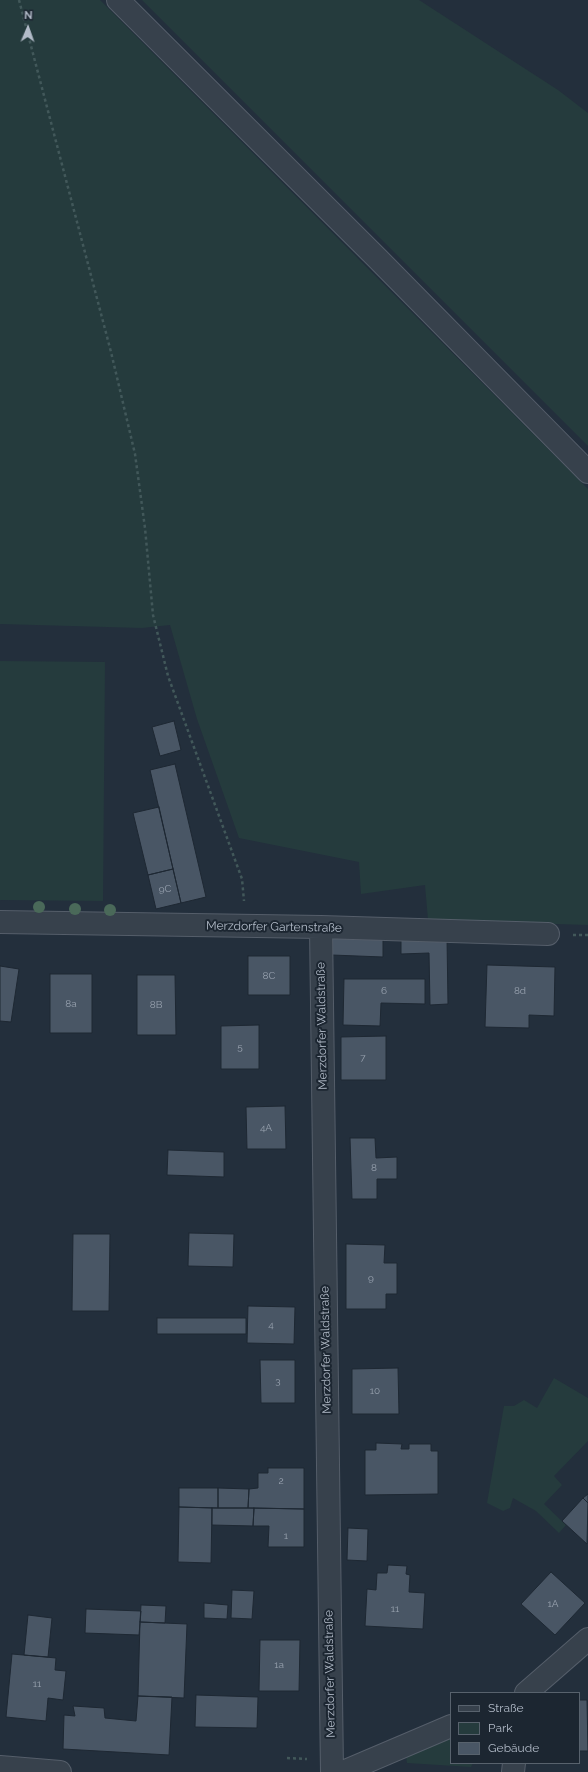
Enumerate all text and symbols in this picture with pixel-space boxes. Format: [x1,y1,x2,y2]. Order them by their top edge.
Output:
north arrow [8,8,48,48]
text: N [24,9,33,22]
house number: 9C [159,883,171,895]
street label: Merzdorfer Gartenstraße [206,919,342,935]
street label: Merzdorfer Waldstraße [314,962,330,1090]
house number: 8C [263,970,275,982]
house number: 6 [381,985,387,997]
house number: 8d [514,985,526,997]
house number: 8a [65,998,77,1010]
house number: 8B [150,999,162,1011]
house number: 5 [237,1041,243,1053]
house number: 7 [360,1052,366,1064]
house number: 4A [260,1122,272,1134]
house number: 8 [371,1162,377,1174]
house number: 9 [368,1272,374,1284]
street label: Merzdorfer Waldstraße [318,1286,334,1414]
house number: 4 [268,1319,274,1331]
house number: 3 [275,1375,281,1387]
house number: 10 [370,1385,380,1397]
house number: 2 [278,1475,284,1487]
house number: 1 [284,1530,288,1542]
house number: 1A [547,1598,559,1610]
house number: 11 [391,1603,399,1615]
street label: Merzdorfer Waldstraße [322,1610,338,1738]
house number: 1a [274,1659,284,1671]
house number: 11 [33,1678,41,1690]
legend [450,1692,580,1764]
text: Straße [488,1701,524,1715]
text: Park [488,1721,513,1735]
text: Gebäude [488,1741,539,1755]

